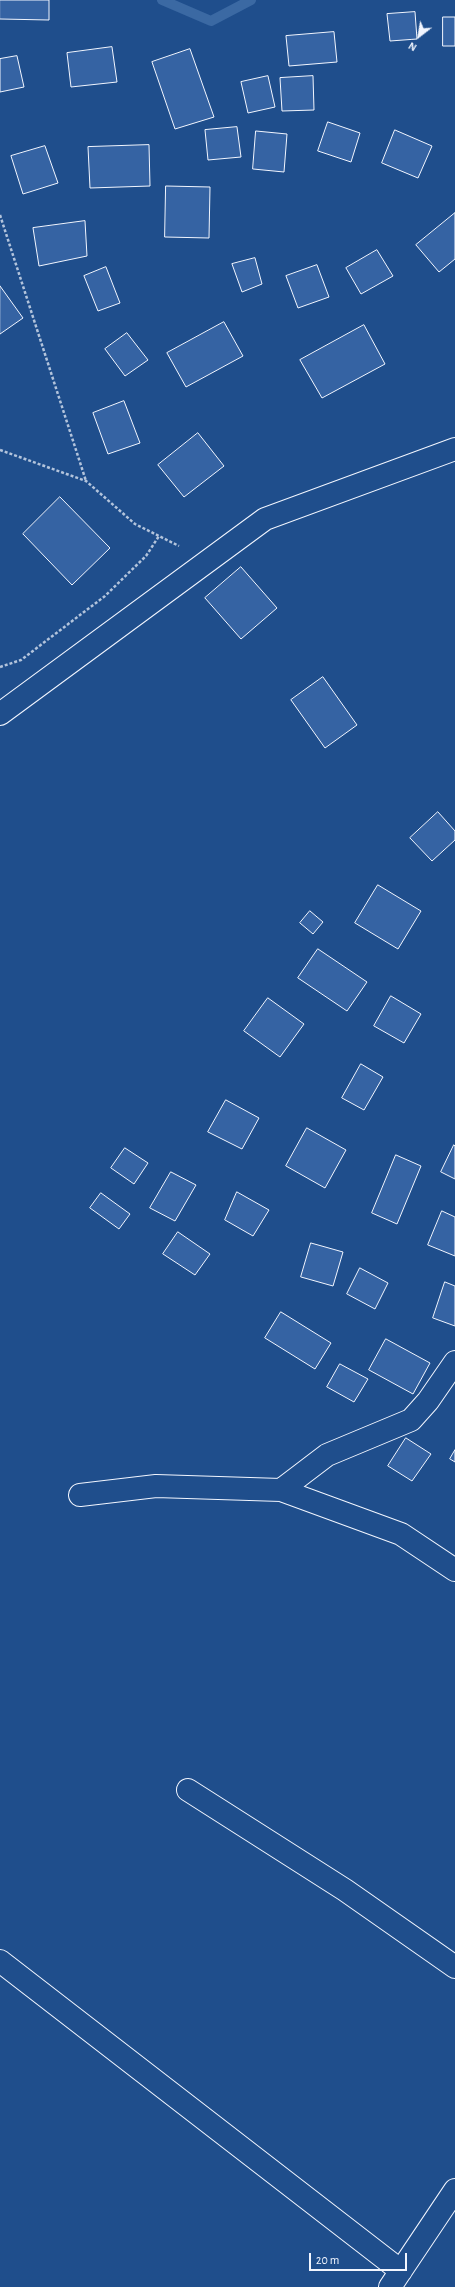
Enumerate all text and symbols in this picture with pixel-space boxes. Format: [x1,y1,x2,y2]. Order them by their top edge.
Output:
north arrow [399,16,439,56]
text: N [406,40,419,53]
scale bar [311,2245,409,2271]
text: 20 m [316,2254,339,2266]

